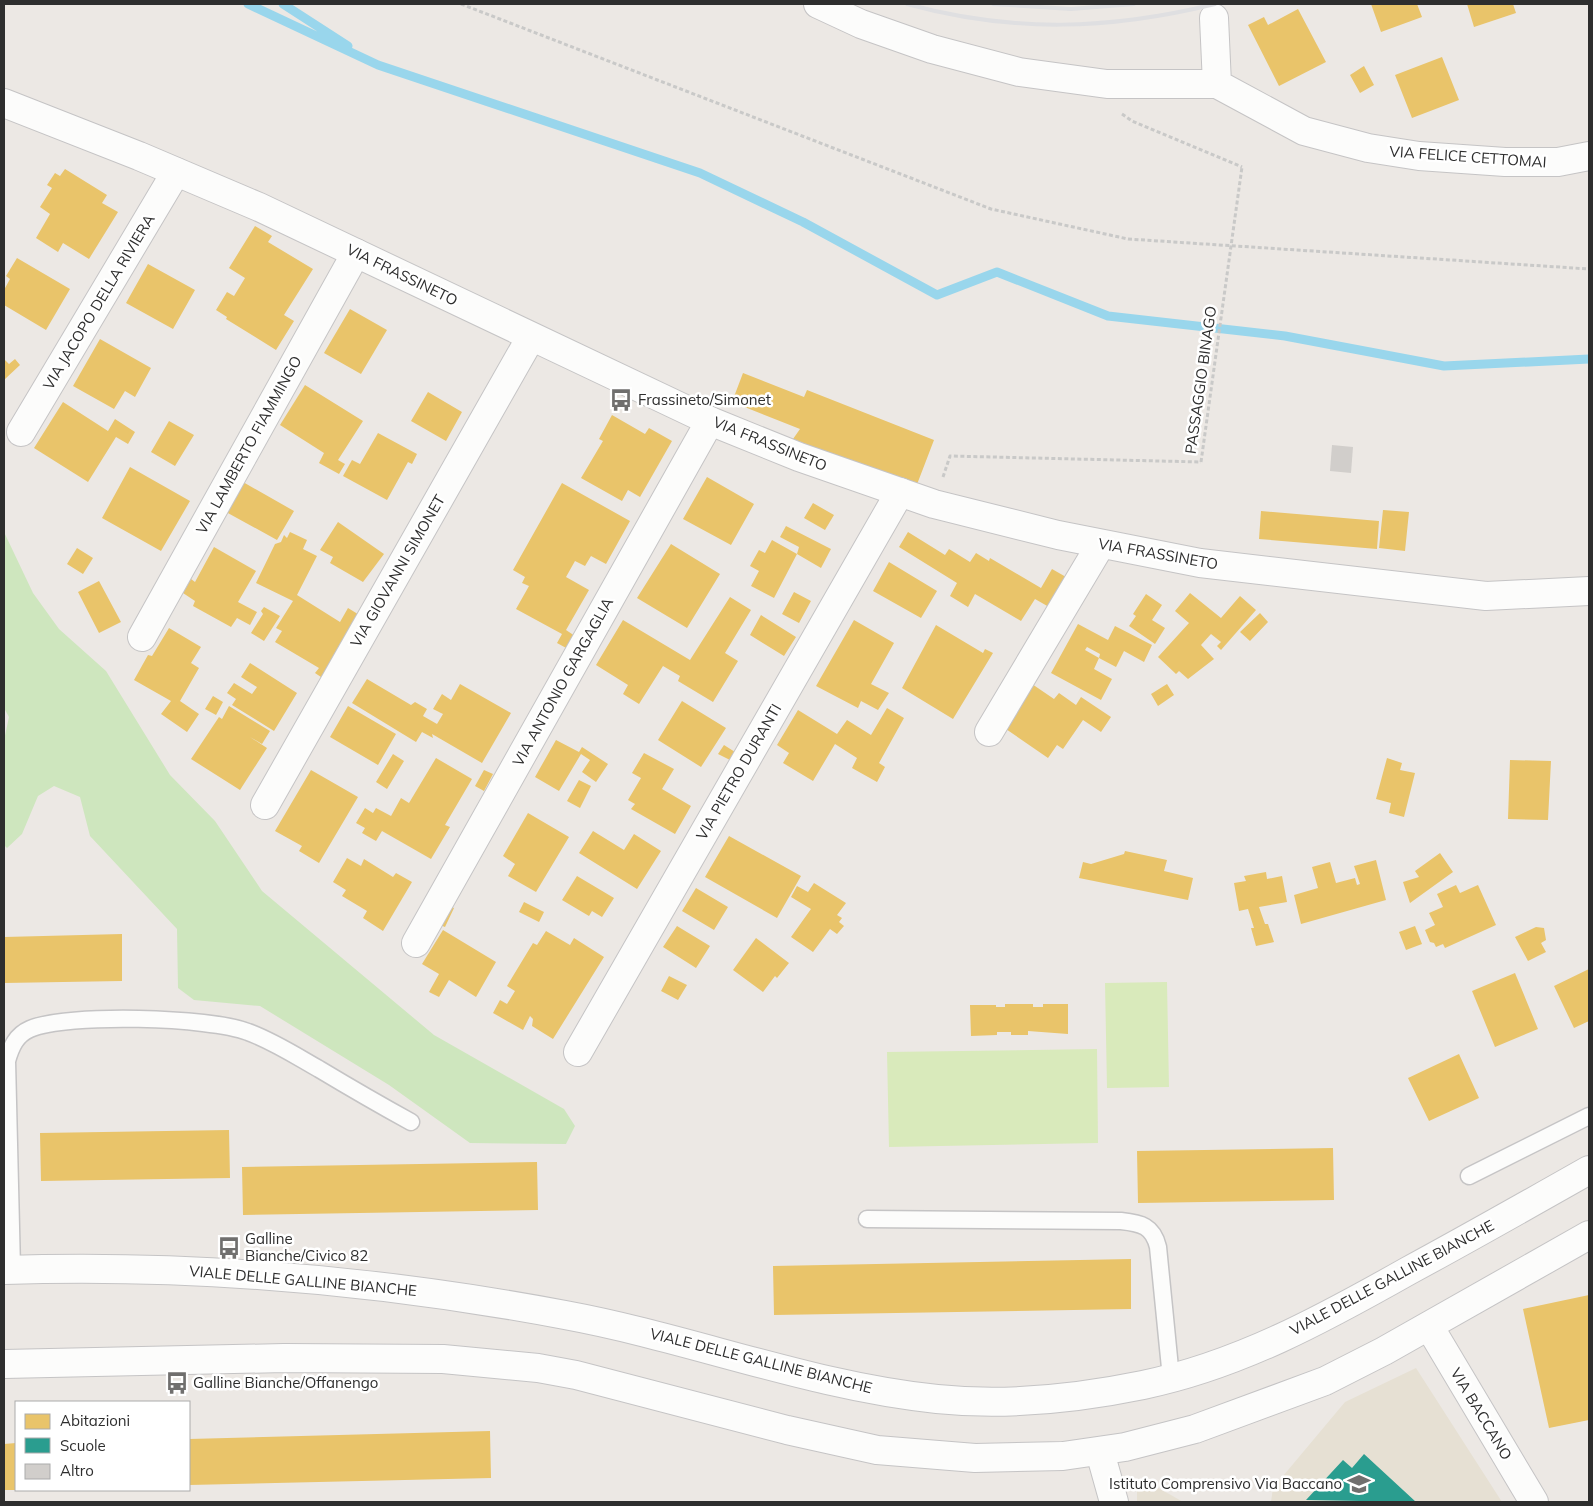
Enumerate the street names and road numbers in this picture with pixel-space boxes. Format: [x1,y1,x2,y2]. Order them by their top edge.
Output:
street label: VIA FELICE CETTOMAI [1389,142,1547,171]
street label: VIA JACOPO DELLA RIVIERA [39,211,159,393]
street label: VIA FRASSINETO [344,239,461,310]
street label: PASSAGGIO BINAGO [1181,305,1220,455]
street label: VIA LAMBERTO FIAMMINGO [192,352,306,537]
street label: VIA FRASSINETO [710,412,830,475]
street label: VIA GIOVANNI SIMONET [346,491,449,650]
street label: VIA FRASSINETO [1097,534,1219,573]
street label: VIA ANTONIO GARGAGLIA [508,594,617,770]
street label: VIA PIETRO DURANTI [692,700,785,843]
street label: VIALE DELLE GALLINE BIANCHE [1286,1215,1497,1340]
street label: VIALE DELLE GALLINE BIANCHE [188,1261,418,1300]
street label: VIALE DELLE GALLINE BIANCHE [648,1324,874,1397]
street label: VIA BACCANO [1447,1364,1516,1463]

